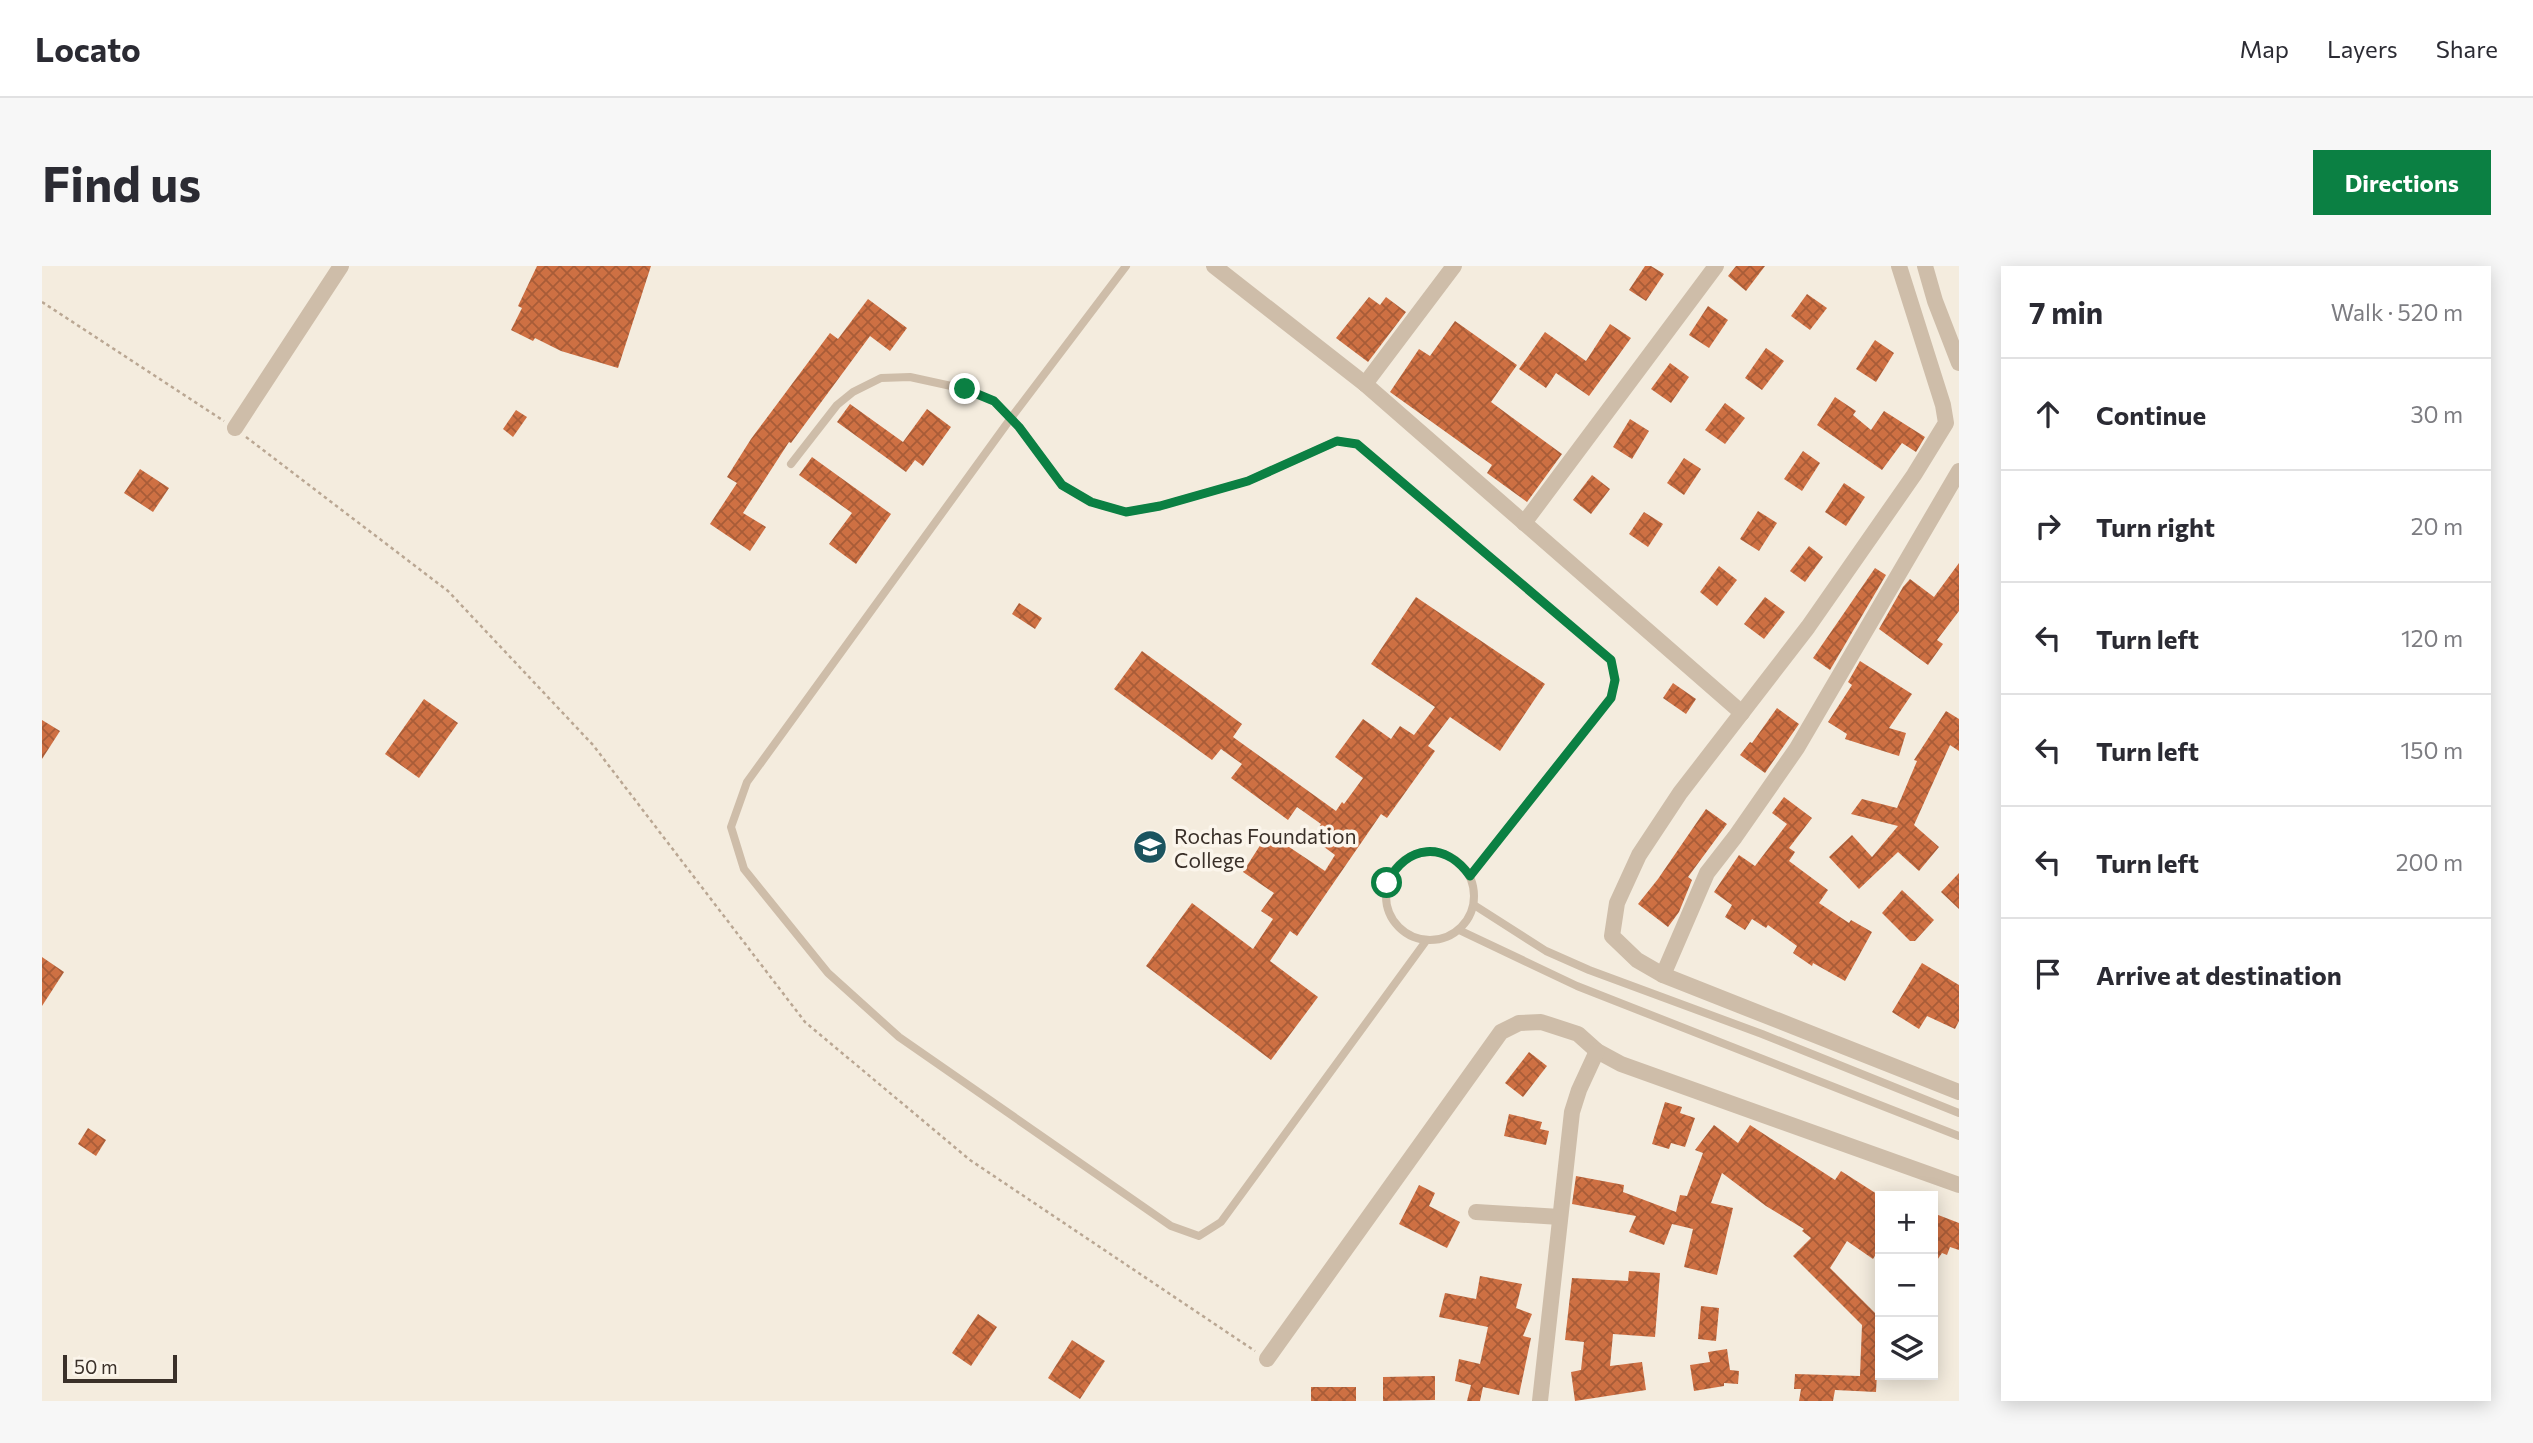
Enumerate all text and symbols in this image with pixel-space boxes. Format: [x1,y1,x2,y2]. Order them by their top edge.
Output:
text: Locato [35,28,141,69]
text: Map [2240,34,2289,63]
text: Layers [2327,34,2398,63]
text: Share [2436,34,2498,63]
button: Directions [2313,150,2491,215]
text: Find us [42,152,201,212]
text: 7 min [2029,293,2103,330]
text: Walk · 520 m [2331,298,2463,326]
route end [949,373,980,404]
icon: ahead [2029,395,2067,433]
text: Continue [2096,399,2206,430]
text: 30 m [2410,400,2463,428]
icon: right [2029,507,2067,545]
text: Turn right [2096,511,2215,542]
text: 20 m [2411,512,2463,540]
icon: left [2029,619,2067,657]
text: Turn left [2096,623,2199,654]
text: 120 m [2401,624,2463,652]
icon: left [2029,731,2067,769]
text: Turn left [2096,735,2199,766]
text: 150 m [2400,736,2463,764]
place label: Rochas Foundation College [1174,823,1357,872]
school or university icon: Rochas Foundation College [1131,828,1169,866]
icon: left [2029,843,2067,881]
text: Turn left [2096,847,2199,878]
text: 200 m [2396,848,2463,876]
route start [1371,867,1402,898]
icon: arrive [2029,955,2067,993]
text: Arrive at destination [2096,959,2342,990]
map controls [1875,1191,1938,1380]
button: + [1875,1191,1938,1254]
button: − [1875,1254,1938,1317]
button: layers [1875,1317,1938,1380]
scale bar [63,1352,177,1384]
text: 50 m [74,1355,118,1378]

